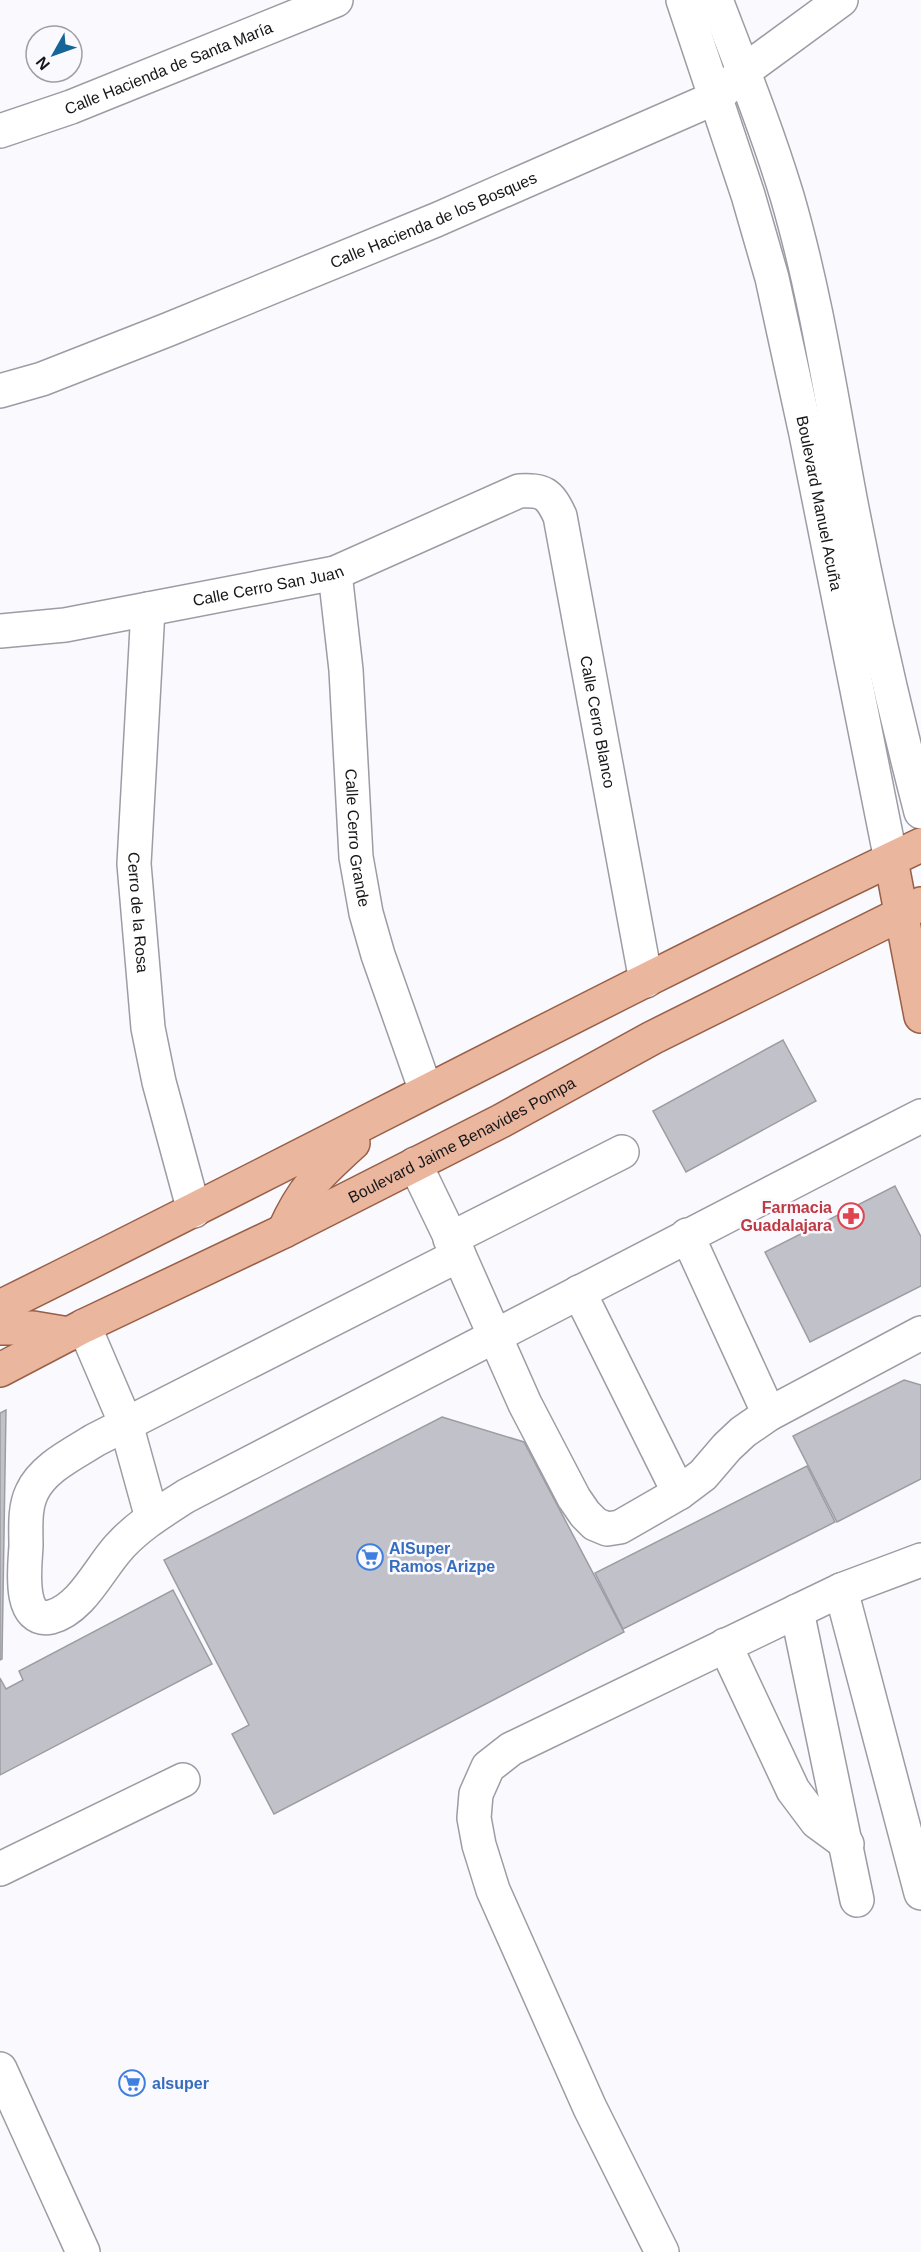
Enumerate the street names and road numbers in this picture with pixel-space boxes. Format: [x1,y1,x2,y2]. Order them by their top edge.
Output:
street label: Calle Hacienda de Santa María [63,19,275,118]
street label: Calle Hacienda de los Bosques [328,169,539,271]
street label: Boulevard Manuel Acuña [793,414,845,592]
street label: Calle Cerro San Juan [191,562,346,609]
street label: Calle Cerro Blanco [577,654,618,790]
street label: Calle Cerro Grande [342,768,373,908]
street label: Cerro de la Rosa [125,852,151,974]
street label: Boulevard Jaime Benavides Pompa [345,1074,578,1206]

